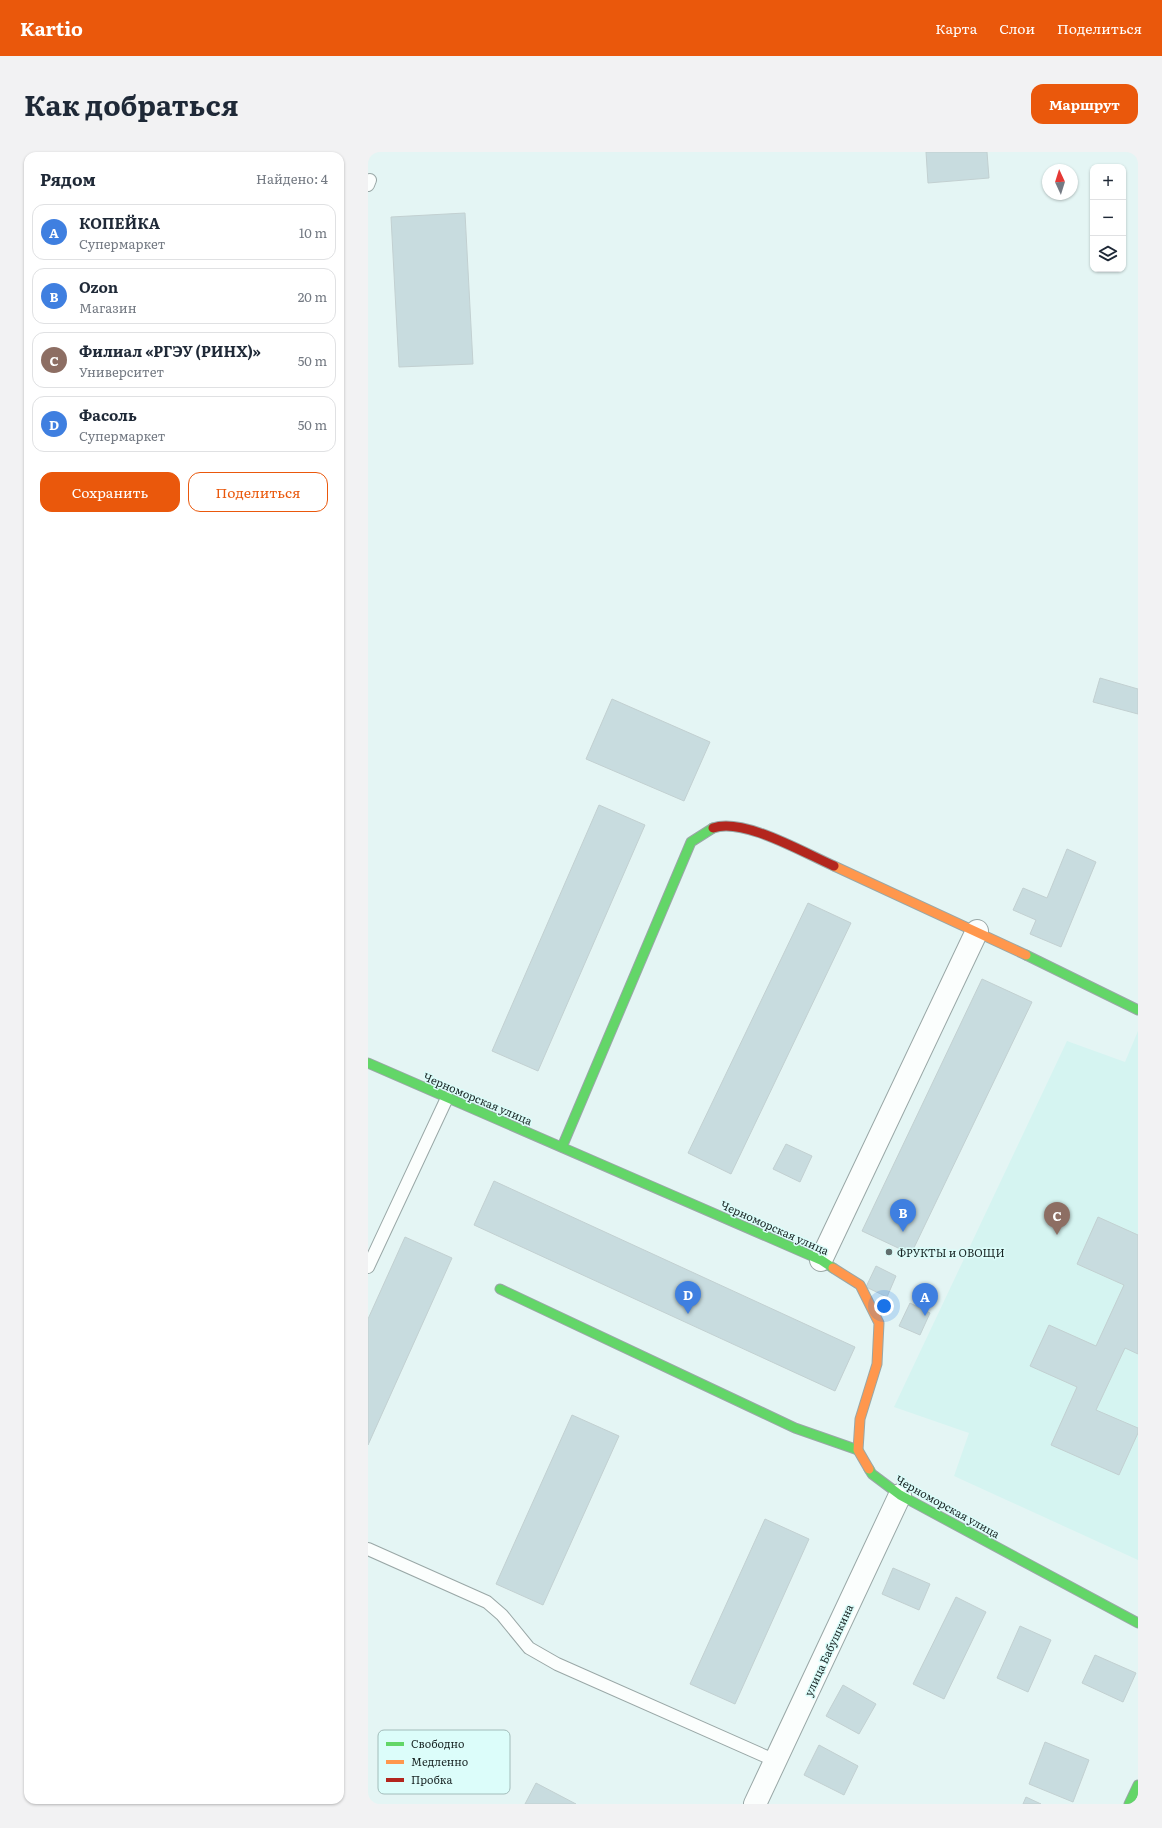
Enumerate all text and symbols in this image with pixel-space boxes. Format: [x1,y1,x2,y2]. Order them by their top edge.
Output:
text: Kartio [20,14,83,42]
text: Карта [935,18,977,38]
text: Слои [999,18,1035,38]
text: Поделиться [1057,18,1142,38]
text: Как добраться [24,83,239,125]
button: Маршрут [1031,84,1138,124]
north arrow [1042,164,1078,200]
map controls [1090,164,1126,272]
button: + [1090,164,1126,200]
text: Рядом [40,166,96,191]
text: Найдено: 4 [256,169,328,188]
button: − [1090,200,1126,236]
text: КОПЕЙКА [79,211,160,234]
text: A [49,223,59,242]
text: 10 m [299,223,327,242]
text: Супермаркет [79,234,165,253]
button: layers [1090,236,1126,272]
text: Ozon [79,275,118,298]
text: B [50,287,58,306]
text: 20 m [298,287,327,306]
text: Магазин [79,298,137,317]
text: Филиал «РГЭУ (РИНХ)» [79,339,261,362]
text: C [49,351,59,370]
text: 50 m [298,351,327,370]
text: Университет [79,362,164,381]
text: Фасоль [79,403,137,426]
text: D [49,415,59,434]
text: 50 m [298,415,327,434]
text: Супермаркет [79,426,165,445]
button: Сохранить [40,472,180,512]
button: Поделиться [188,472,328,512]
street label: Черноморская улица [421,1068,535,1128]
street label: Черноморская улица [718,1196,832,1258]
pin: B [890,1199,916,1232]
pin: C [1044,1202,1070,1235]
place label: ФРУКТЫ и ОВОЩИ [897,1244,1005,1260]
marker: ФРУКТЫ и ОВОЩИ [884,1247,894,1257]
pin: D [675,1281,701,1314]
pin: A [912,1283,938,1316]
your location [874,1296,894,1316]
street label: Черноморская улица [893,1471,1003,1541]
street label: улица Бабушкина [800,1601,856,1699]
legend [378,1730,510,1794]
text: Свободно [411,1735,464,1751]
text: Медленно [411,1753,468,1769]
text: Пробка [411,1771,452,1787]

